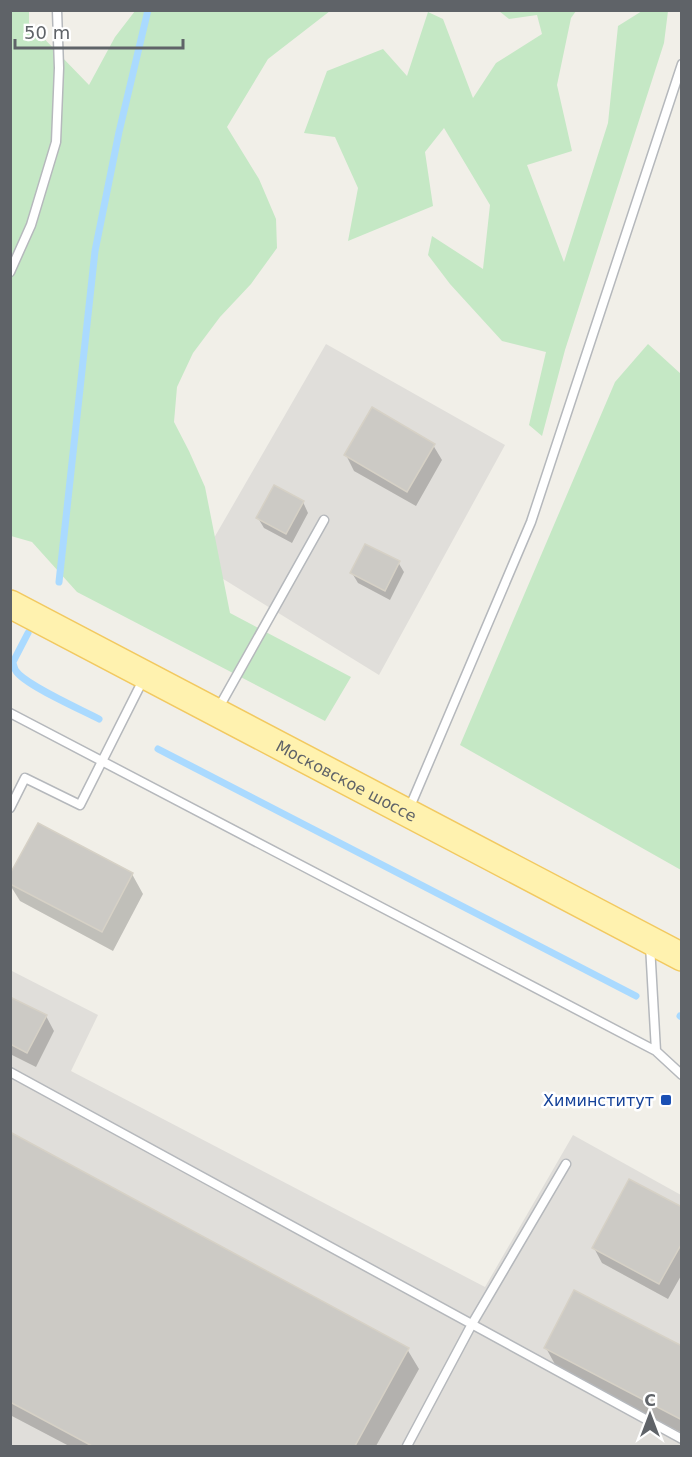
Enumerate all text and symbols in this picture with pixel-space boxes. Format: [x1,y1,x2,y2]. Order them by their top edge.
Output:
scale bar [15,12,183,50]
text: 50 m [24,22,70,43]
street label: Московское шоссе [273,736,420,825]
place label: Химинститут [543,1091,654,1110]
marker: Химинститут [659,1093,673,1107]
north arrow [620,1385,680,1445]
text: С [644,1391,656,1410]

